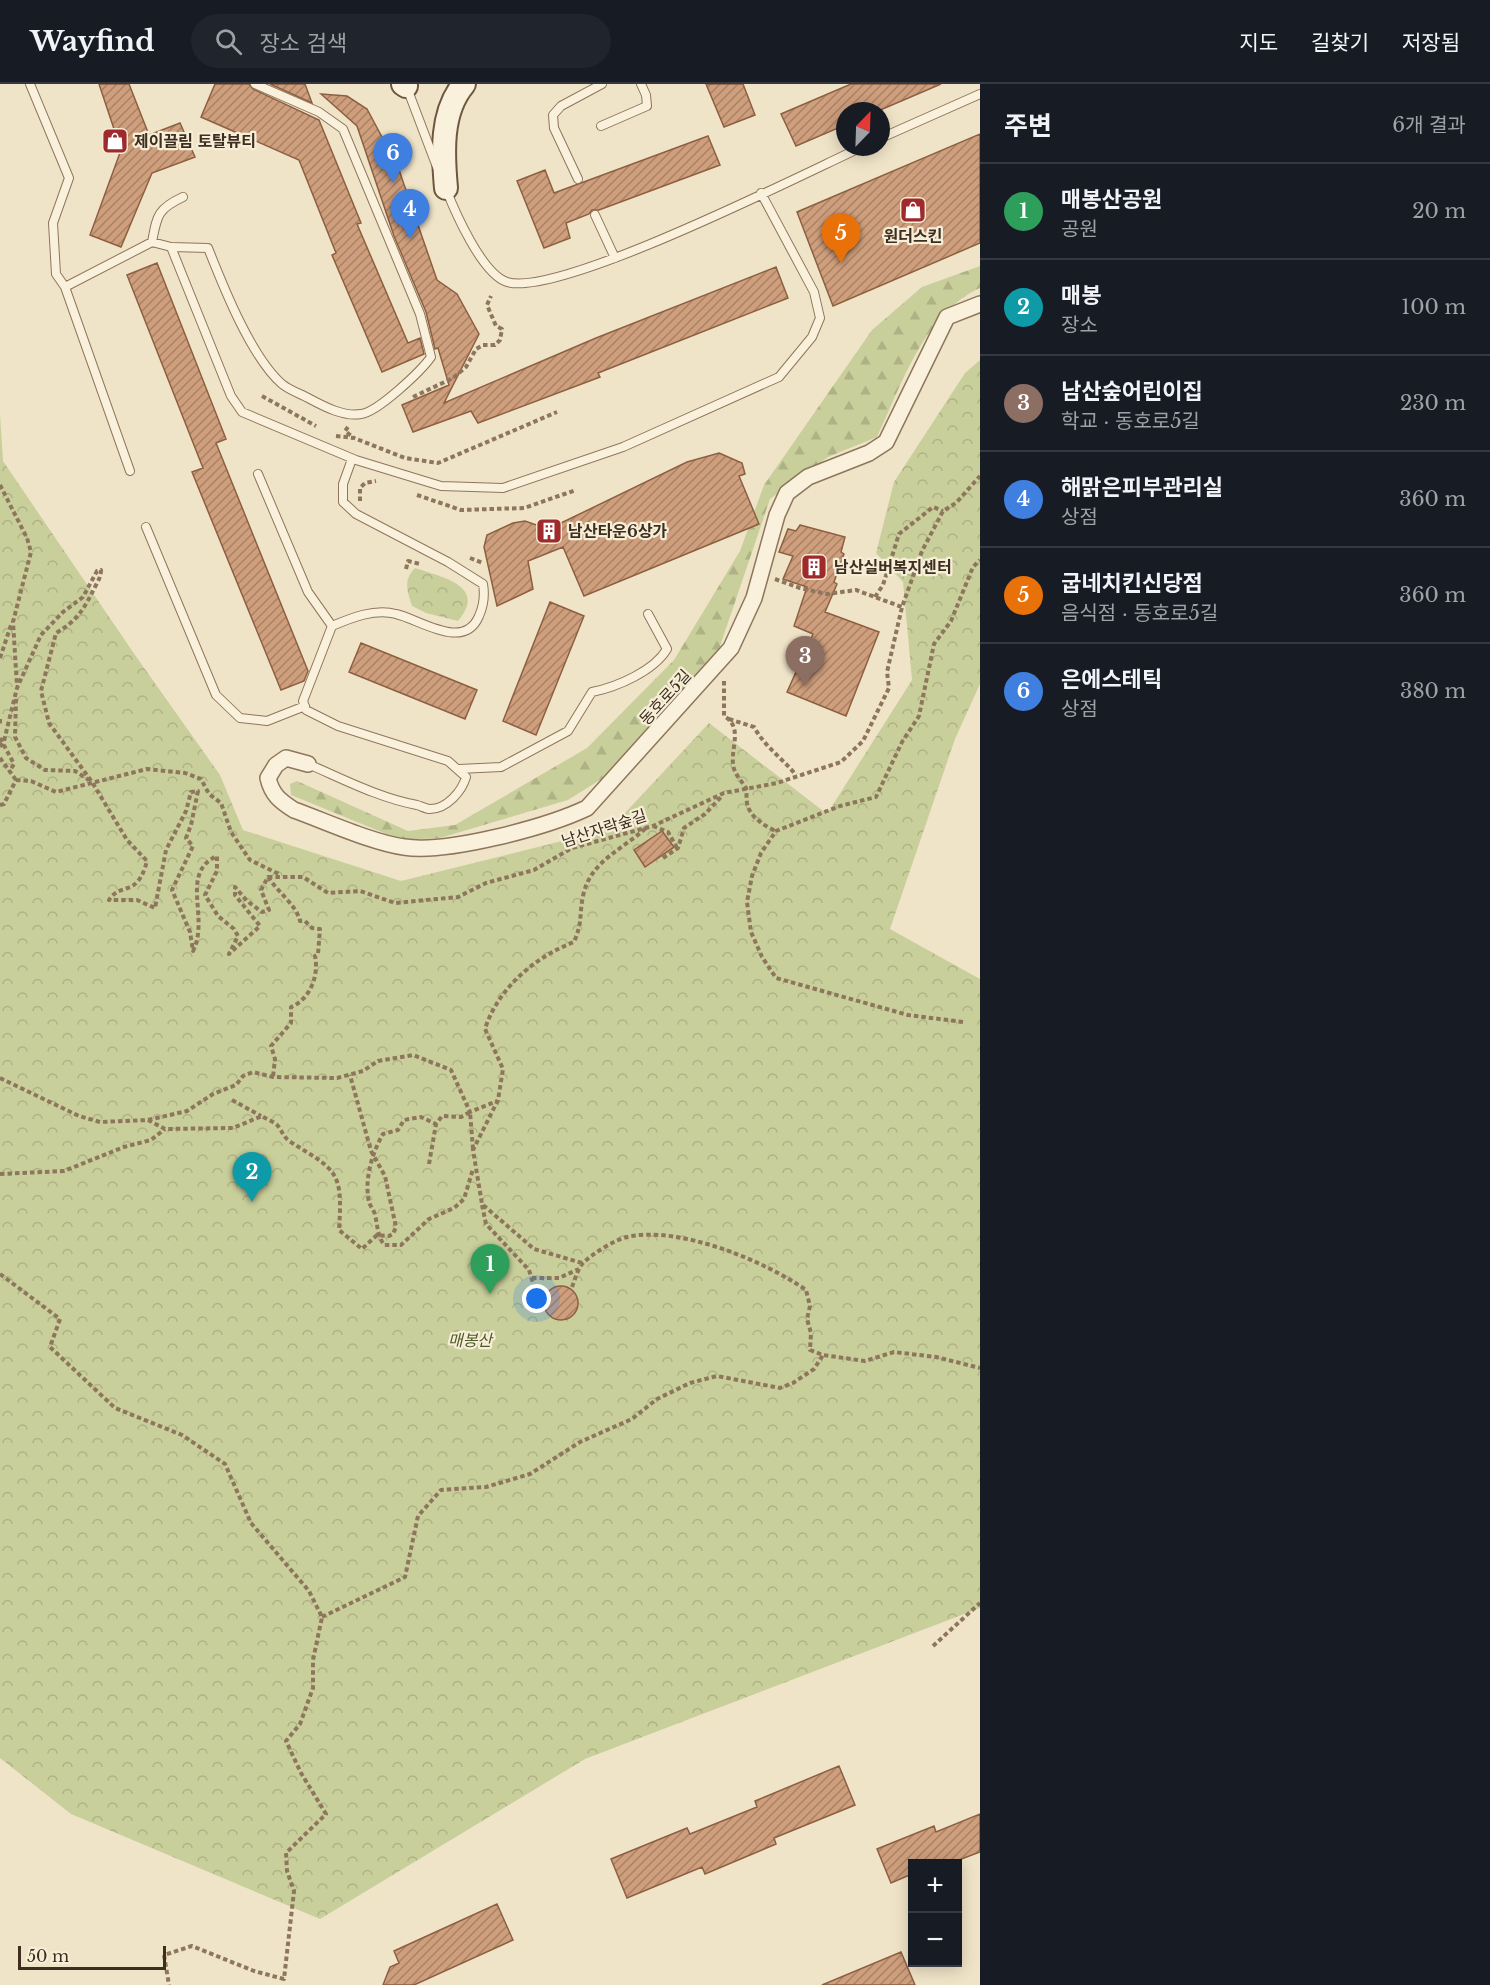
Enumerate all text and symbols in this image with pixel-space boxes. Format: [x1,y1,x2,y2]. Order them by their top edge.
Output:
search box [191,14,611,68]
text: Wayfind [30,24,155,59]
icon: search [212,25,245,58]
text: 장소 검색 [260,30,347,57]
text: 지도 [1239,30,1278,56]
text: 길찾기 [1311,30,1369,56]
text: 저장됨 [1402,30,1460,56]
north arrow [836,102,890,156]
text: 주변 [1004,110,1052,142]
text: 6개 결과 [1392,113,1466,137]
shop icon: 제이끌림 토탈뷰티 [100,126,130,156]
place label: 제이끌림 토탈뷰티 [134,131,256,151]
pin: 6 [374,134,412,183]
text: 매봉산공원 [1061,186,1162,213]
pin: 4 [390,190,430,239]
shop icon: 원더스킨 [898,195,928,225]
text: 1 [1019,199,1028,223]
text: 20 m [1412,199,1466,223]
pin: 5 [822,214,860,263]
text: 공원 [1061,217,1098,241]
place label: 원더스킨 [884,226,942,246]
text: 매봉 [1061,282,1101,309]
text: 2 [1017,295,1030,319]
text: 100 m [1401,295,1466,319]
text: 장소 [1061,313,1098,337]
text: 남산숲어린이집 [1061,378,1203,405]
text: 3 [1017,391,1030,415]
text: 230 m [1400,391,1466,415]
text: 학교 · 동호로5길 [1061,409,1200,433]
text: 해맑은피부관리실 [1061,474,1223,501]
text: 4 [1017,487,1030,511]
text: 360 m [1399,487,1466,511]
text: 상점 [1061,505,1098,529]
building icon: 남산타운6상가 [534,516,564,546]
place label: 남산타운6상가 [568,521,667,541]
building icon: 남산실버복지센터 [799,552,829,582]
place label: 남산실버복지센터 [834,557,952,577]
text: 굽네치킨신당점 [1061,570,1203,597]
text: 5 [1018,583,1029,607]
text: 360 m [1399,583,1466,607]
text: 음식점 · 동호로5길 [1061,601,1218,625]
pin: 3 [786,636,824,686]
street label: 동호로5길 [635,665,695,729]
text: 은에스테틱 [1061,666,1162,693]
text: 6 [1017,679,1030,703]
text: 380 m [1400,679,1466,703]
text: 상점 [1061,697,1098,721]
street label: 남산자락숲길 [559,805,649,851]
pin: 2 [232,1152,272,1202]
pin: 1 [470,1244,510,1294]
your location [522,1284,551,1313]
park label: 매봉산 [448,1330,494,1350]
map controls [908,1859,962,1967]
button: + [908,1859,962,1913]
button: − [908,1913,962,1967]
scale bar [18,1943,166,1970]
text: 50 m [27,1946,69,1966]

